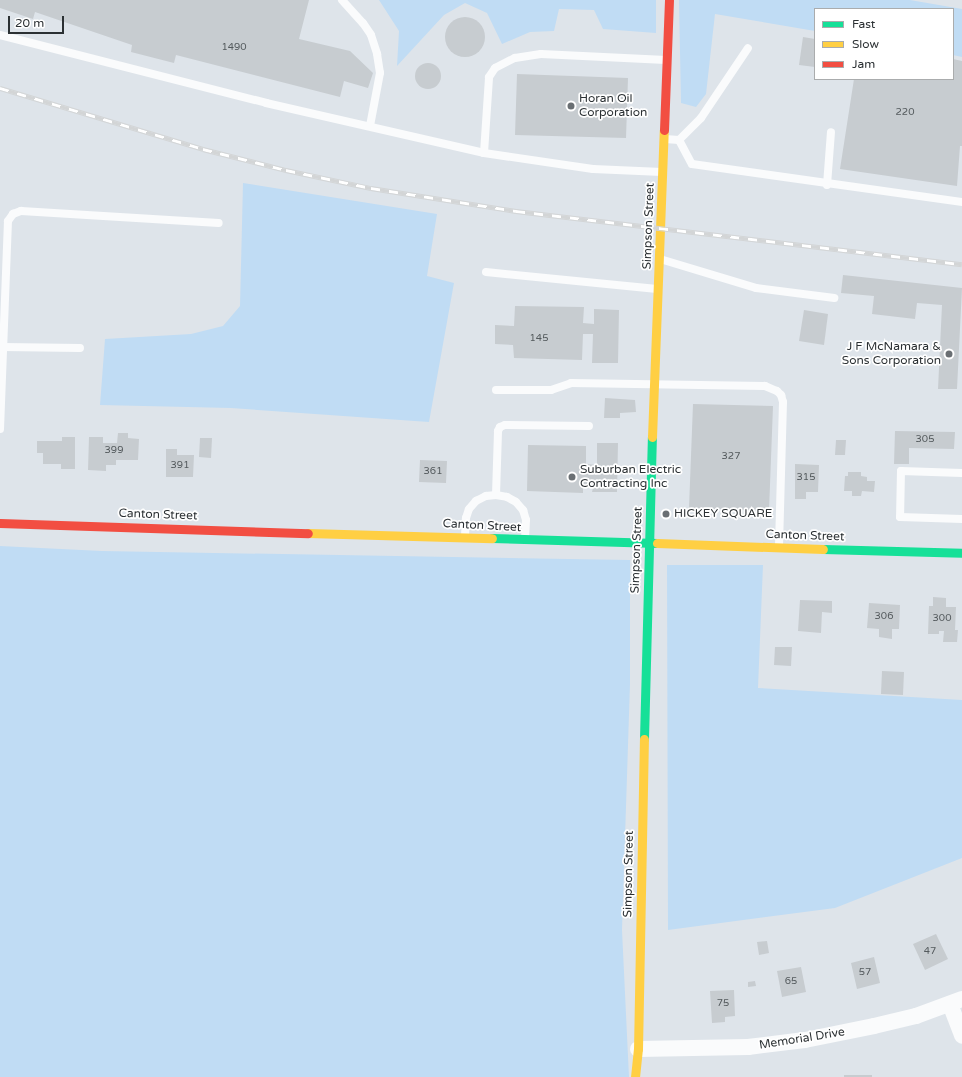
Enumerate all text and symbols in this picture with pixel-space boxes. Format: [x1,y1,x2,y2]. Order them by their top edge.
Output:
scale bar [10,8,66,34]
legend [814,8,954,80]
text: 20 m [15,16,44,30]
text: Fast [852,17,875,31]
text: Slow [852,37,879,51]
house number: 1490 [221,42,247,54]
text: Jam [852,57,875,71]
place label: Horan Oil Corporation [579,92,647,120]
marker: Horan Oil Corporation [566,101,576,111]
house number: 220 [896,107,914,119]
street label: Simpson Street [640,182,658,270]
house number: 145 [530,333,548,345]
place label: J F McNamara & Sons Corporation [842,340,941,368]
marker: J F McNamara & Sons Corporation [944,349,954,359]
house number: 305 [916,434,934,446]
house number: 399 [105,445,123,457]
house number: 327 [722,451,740,463]
house number: 391 [171,460,189,472]
place label: Suburban Electric Contracting Inc [580,463,681,491]
house number: 361 [424,466,442,478]
marker: Suburban Electric Contracting Inc [567,472,577,482]
house number: 315 [797,472,815,484]
street label: Canton Street [118,506,198,524]
street label: Simpson Street [628,506,646,594]
place label: HICKEY SQUARE [674,507,772,521]
marker: HICKEY SQUARE [661,509,671,519]
street label: Canton Street [442,517,522,535]
street label: Canton Street [765,527,845,545]
house number: 306 [875,611,893,623]
house number: 300 [933,613,951,625]
street label: Simpson Street [621,831,637,917]
house number: 47 [924,946,936,958]
house number: 57 [859,967,871,979]
house number: 65 [785,976,797,988]
house number: 75 [717,998,729,1010]
street label: Memorial Drive [758,1025,846,1053]

